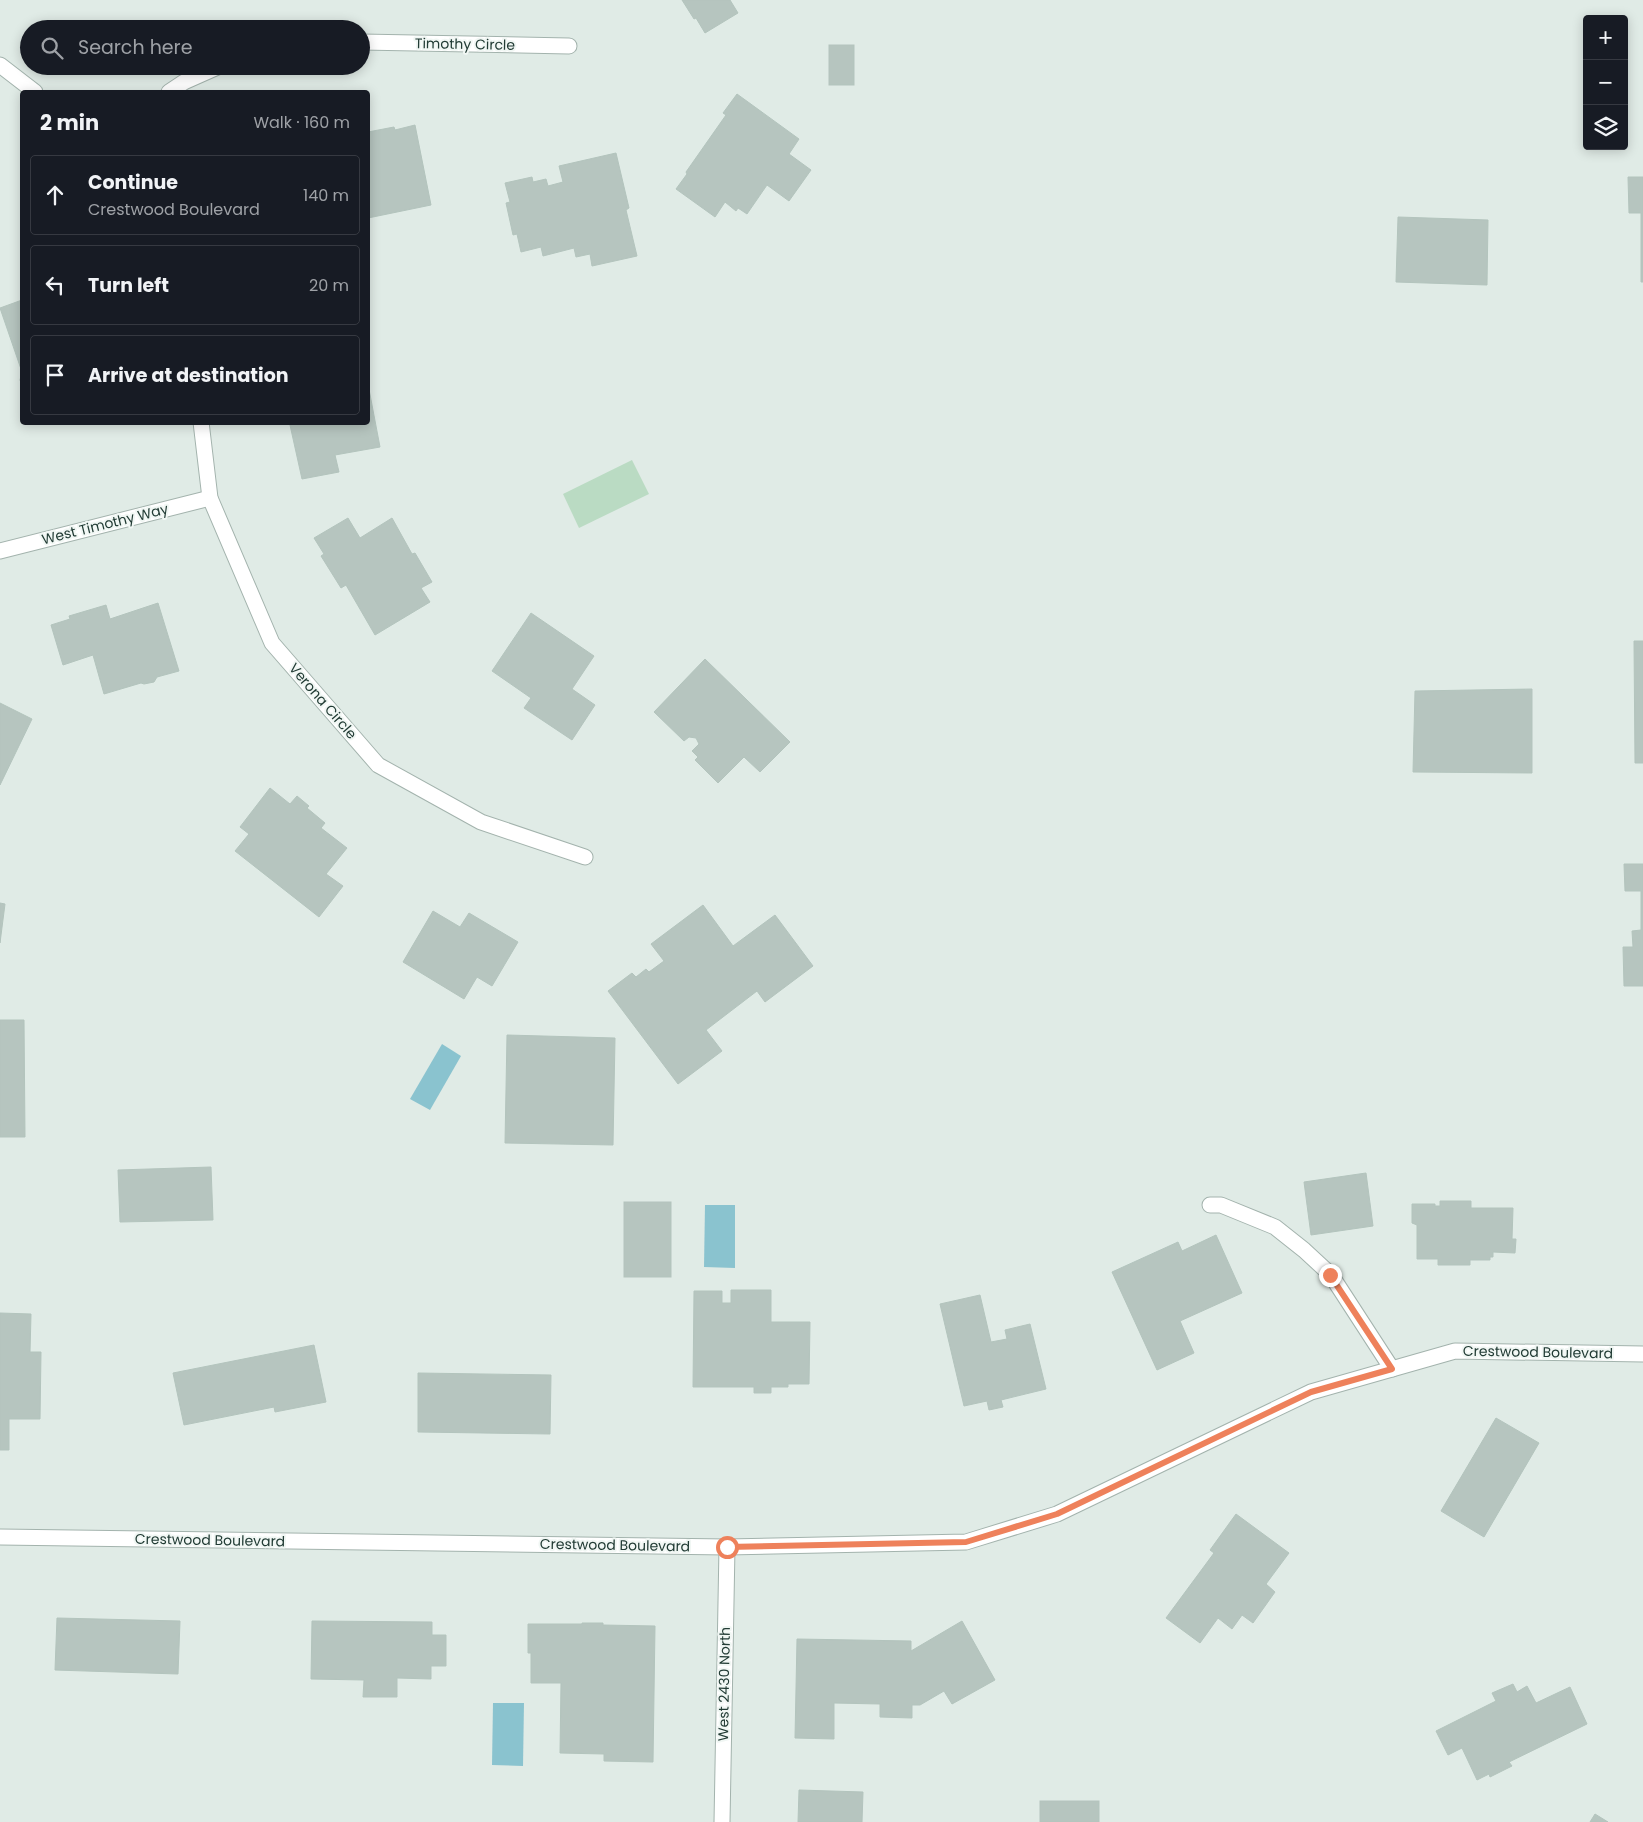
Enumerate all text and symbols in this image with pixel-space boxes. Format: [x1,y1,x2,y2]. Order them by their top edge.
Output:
map controls [1583,15,1628,150]
button: + [1583,15,1628,60]
search box [20,20,370,75]
street label: Timothy Circle [415,33,516,55]
icon: search [38,34,66,62]
text: Search here [78,34,192,61]
button: − [1583,60,1628,105]
button: layers [1583,105,1628,150]
text: 2 min [40,108,99,137]
text: Walk · 160 m [253,111,350,134]
text: Continue [88,169,178,196]
icon: ahead [41,181,69,209]
text: 140 m [303,184,349,207]
text: Crestwood Boulevard [88,198,260,221]
icon: left [41,271,69,299]
text: Turn left [88,272,169,299]
text: 20 m [309,274,349,297]
icon: arrive [41,361,69,389]
text: Arrive at destination [88,362,289,389]
street label: West Timothy Way [40,499,170,549]
street label: Verona Circle [284,659,362,743]
route end [1319,1264,1342,1287]
street label: Crestwood Boulevard [1463,1341,1613,1363]
street label: Crestwood Boulevard [135,1529,285,1551]
street label: Crestwood Boulevard [540,1534,690,1556]
route start [716,1536,739,1559]
street label: West 2430 North [713,1627,735,1741]

